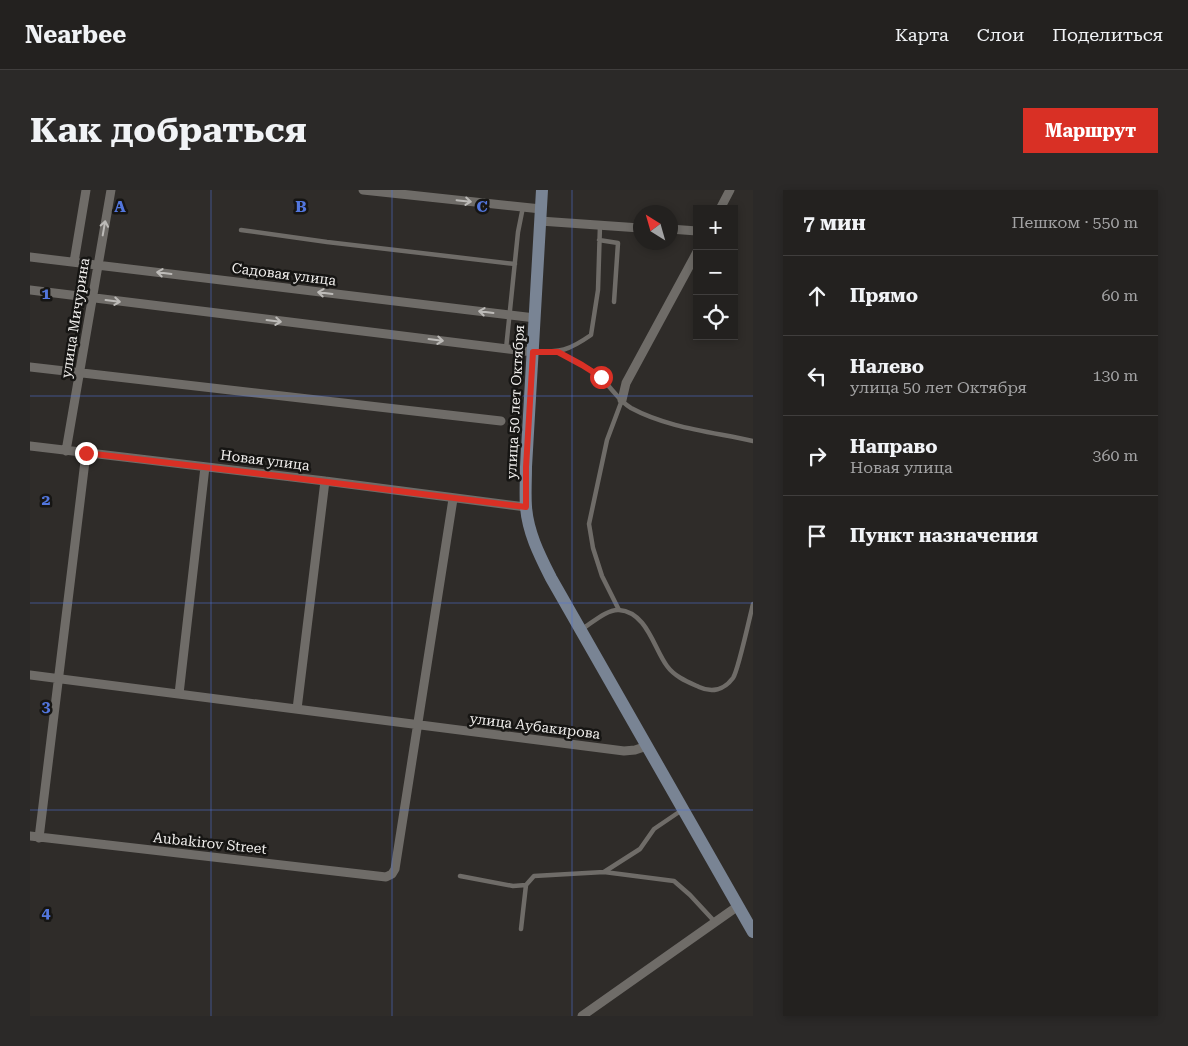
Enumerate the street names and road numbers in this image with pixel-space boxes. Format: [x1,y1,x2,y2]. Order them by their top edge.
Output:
street label: улица Мичурина [58,256,92,379]
street label: Садовая улица [231,260,337,288]
street label: улица 50 лет Октября [503,324,527,480]
street label: Новая улица [219,447,311,473]
street label: улица Аубакирова [469,710,602,742]
street label: Aubakirov Street [153,829,267,857]

